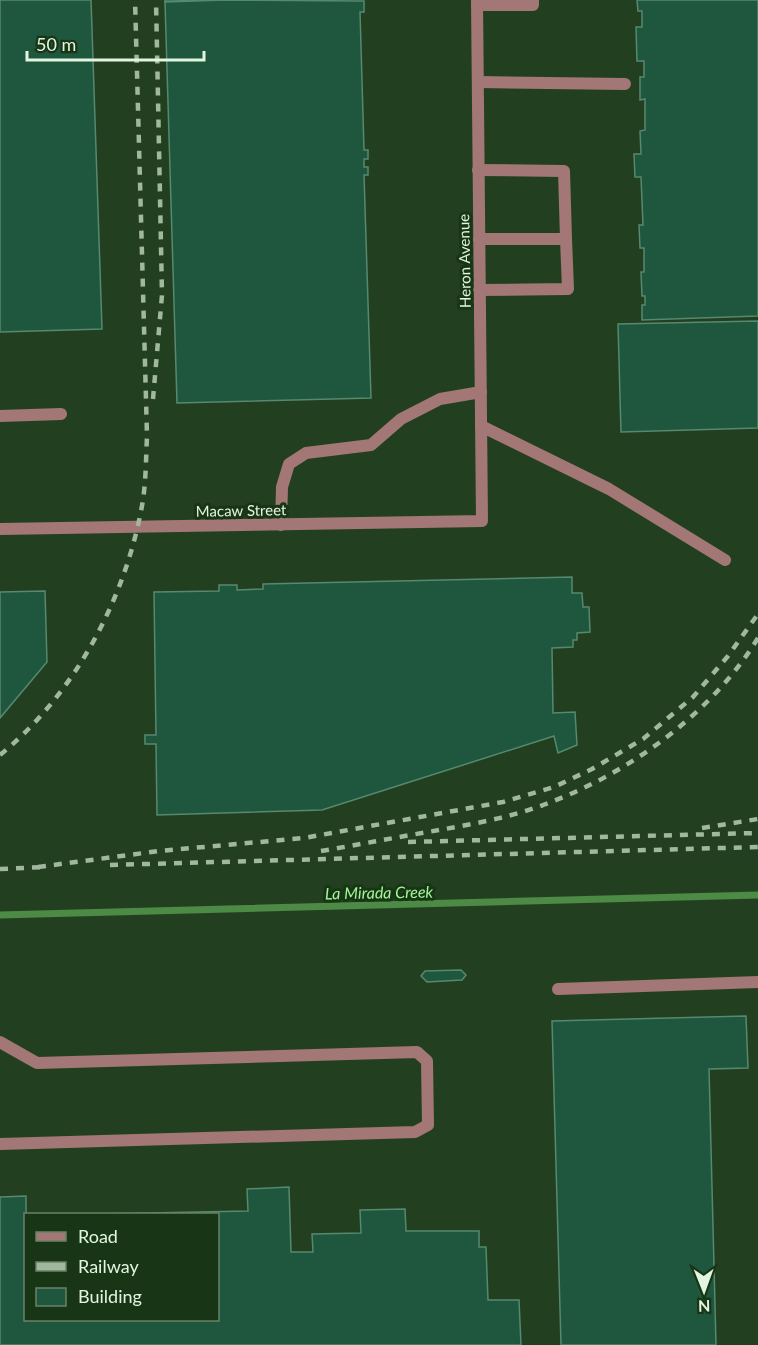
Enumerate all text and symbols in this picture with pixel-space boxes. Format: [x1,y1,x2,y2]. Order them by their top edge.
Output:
scale bar [27,24,204,62]
text: 50 m [36,33,76,55]
street label: Heron Avenue [454,214,474,308]
street label: Macaw Street [196,500,287,520]
water label: La Mirada Creek [325,882,434,902]
legend [24,1213,219,1321]
text: Road [78,1225,118,1247]
text: Railway [78,1255,139,1277]
north arrow [674,1261,734,1321]
text: Building [78,1285,142,1307]
text: N [698,1297,711,1316]

